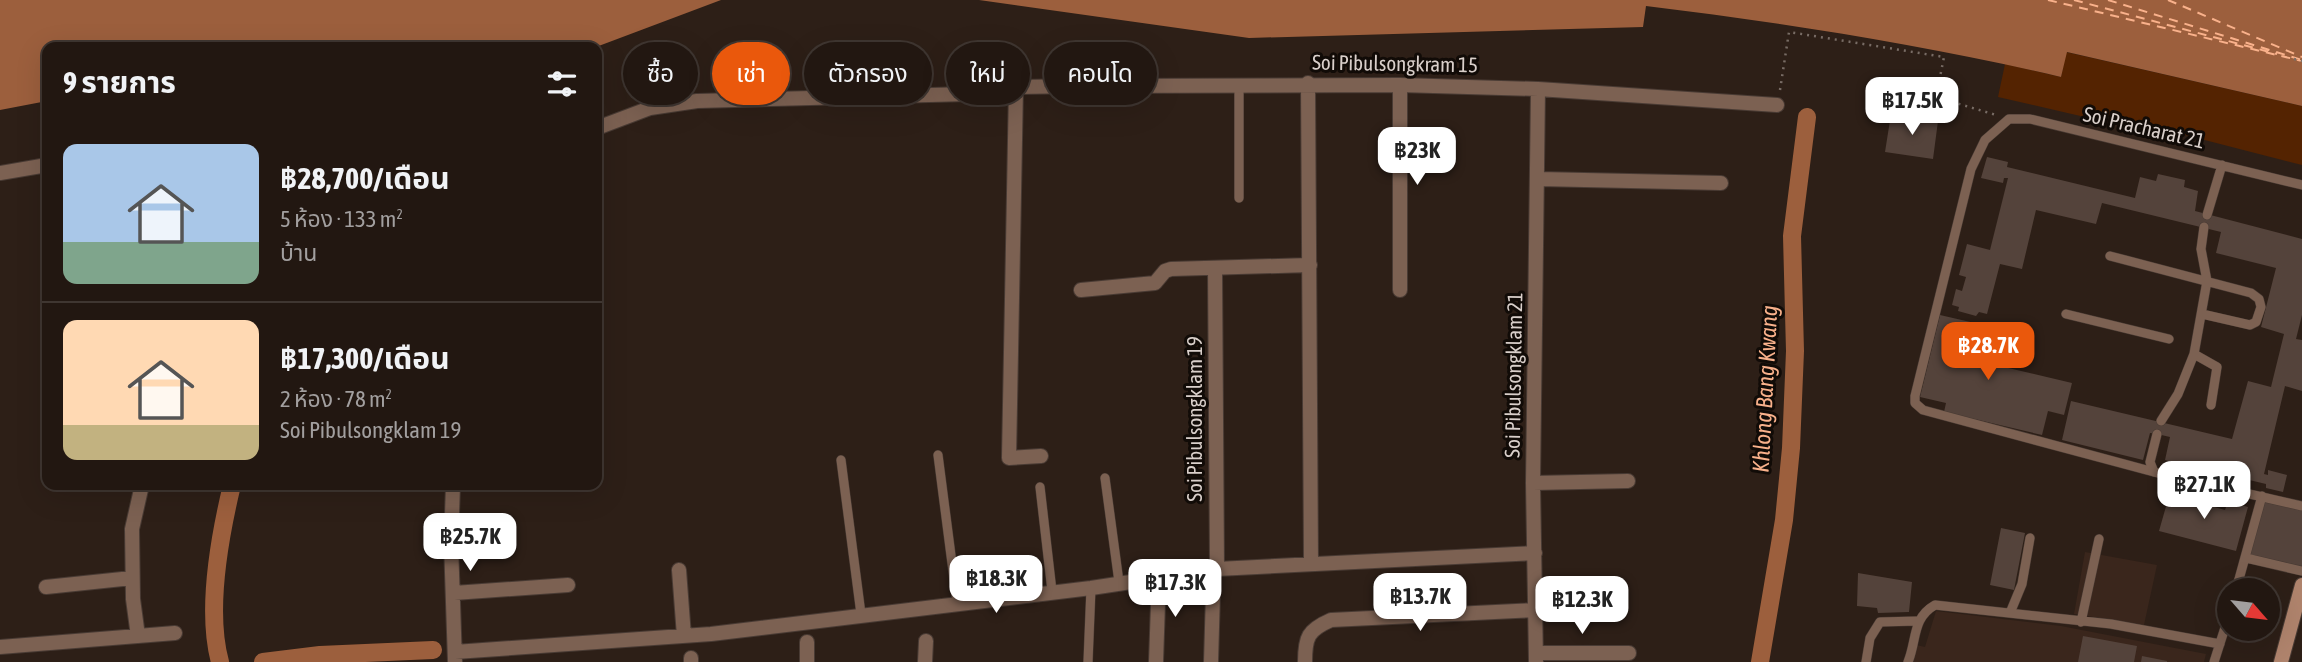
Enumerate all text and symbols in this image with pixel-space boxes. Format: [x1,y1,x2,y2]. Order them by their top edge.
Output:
chip: ซื้อ [623,42,698,105]
chip: เช่า [712,42,790,105]
chip: ตัวกรอง [804,42,932,105]
chip: ใหม่ [946,42,1030,105]
chip: คอนโด [1044,42,1157,105]
street label: Soi Pibulsongkram 15 [1312,50,1478,76]
text: 9 รายการ [63,65,176,99]
icon: filters [543,65,581,103]
pin: ฿17.5K [1855,78,1969,137]
text: ฿17.5K [1881,87,1943,113]
street label: Soi Pracharat 21 [2081,101,2207,153]
pin: ฿23K [1376,128,1458,187]
text: ฿23K [1394,137,1440,163]
text: ฿28,700/เดือน [280,161,450,195]
icon: home [119,172,203,256]
text: 5 ห้อง · 133 m² [280,206,403,232]
text: บ้าน [280,240,317,266]
street label: Soi Pibulsongklam 21 [1500,292,1526,458]
water label: Khlong Bang Kwang [1748,305,1782,473]
pin: ฿28.7K [1931,322,2045,382]
text: ฿28.7K [1957,332,2019,358]
street label: Soi Pibulsongklam 19 [1182,336,1206,502]
text: ฿17,300/เดือน [280,341,450,375]
icon: home [119,348,203,432]
text: 2 ห้อง · 78 m² [280,386,392,412]
text: Soi Pibulsongklam 19 [280,417,461,443]
pin: ฿27.1K [2147,462,2261,521]
text: ฿27.1K [2173,471,2235,497]
pin: ฿25.7K [413,514,527,573]
text: ฿25.7K [439,523,501,549]
pin: ฿18.3K [939,556,1053,615]
pin: ฿17.3K [1118,560,1232,619]
text: ฿18.3K [965,565,1027,591]
text: ฿17.3K [1144,569,1206,595]
pin: ฿13.7K [1363,574,1477,633]
pin: ฿12.3K [1525,576,1639,636]
north arrow [2217,578,2280,640]
map controls [2217,578,2280,641]
text: ฿13.7K [1389,583,1451,609]
text: ฿12.3K [1551,586,1613,612]

